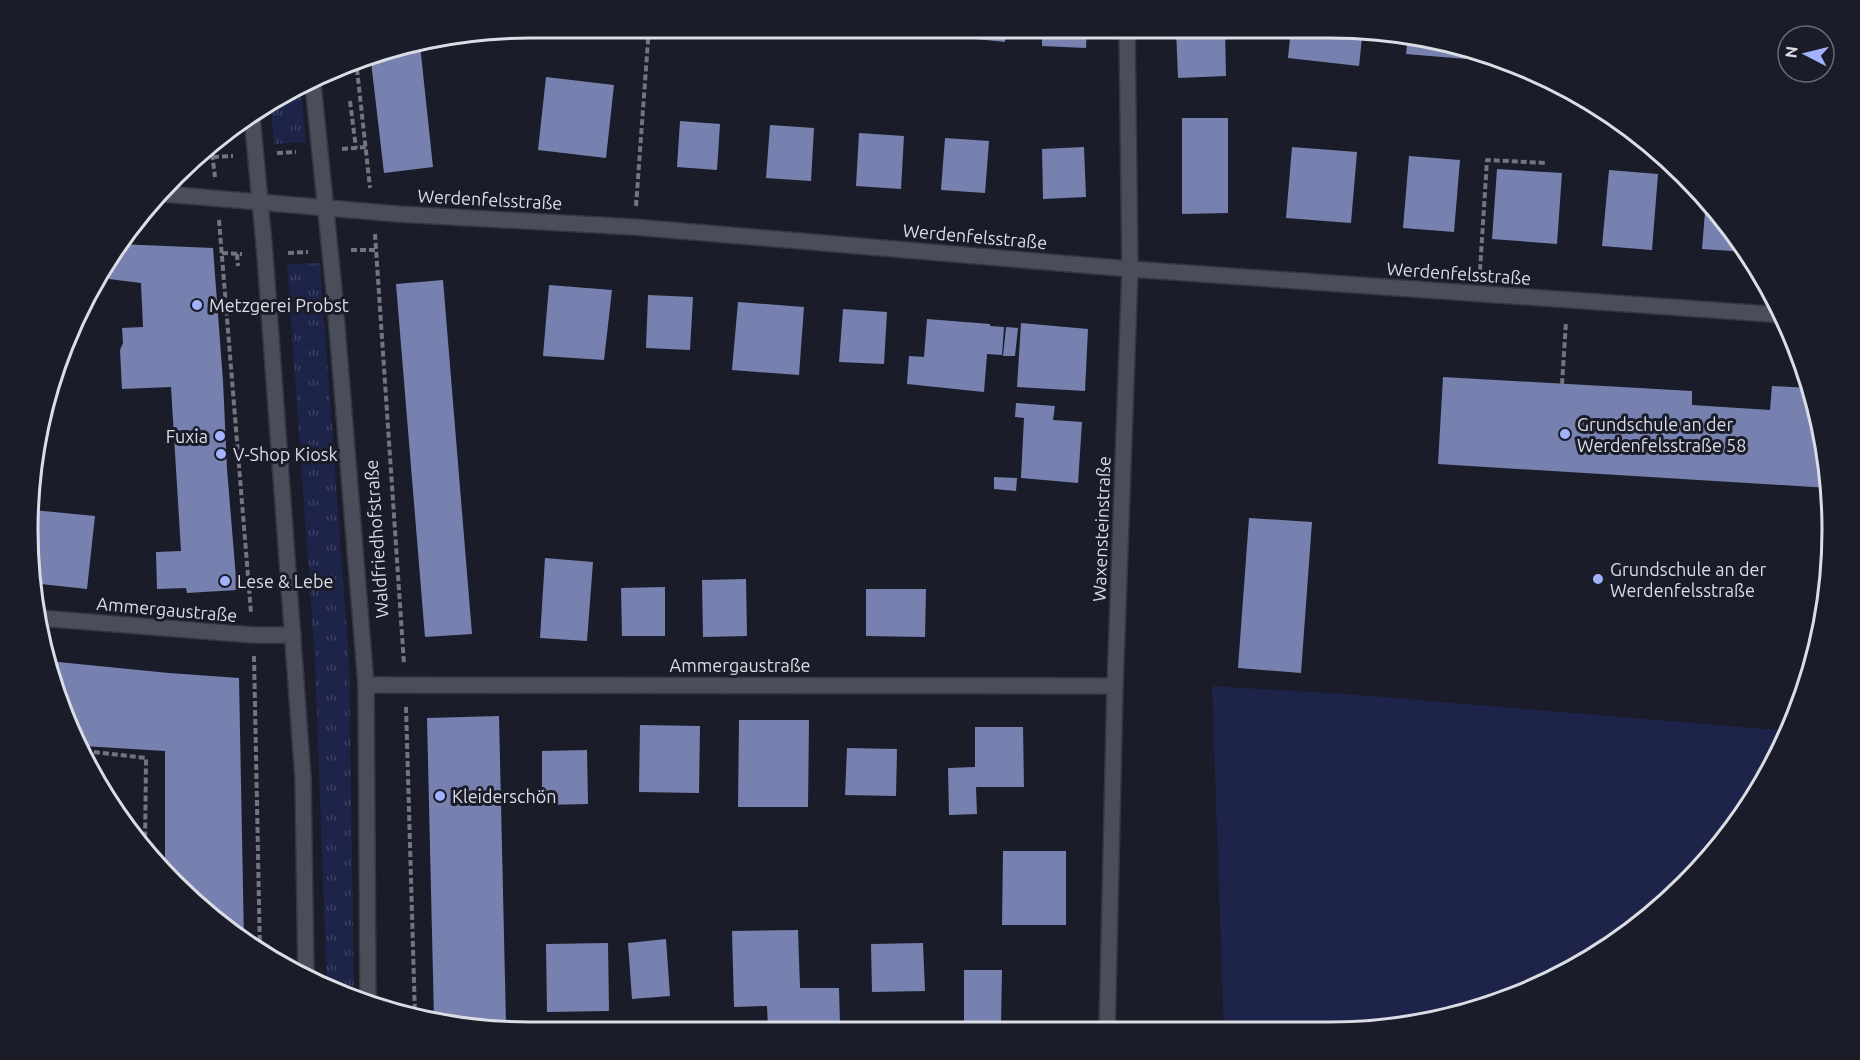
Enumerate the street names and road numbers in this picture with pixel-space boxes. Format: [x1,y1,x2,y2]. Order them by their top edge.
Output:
street label: Werdenfelsstraße [417,185,563,213]
street label: Werdenfelsstraße [902,220,1048,252]
street label: Werdenfelsstraße [1386,258,1532,288]
street label: Waxensteinstraße [1088,456,1114,602]
street label: Waldfriedhofstraße [360,459,392,619]
street label: Ammergaustraße [96,593,238,625]
street label: Ammergaustraße [669,655,811,675]

